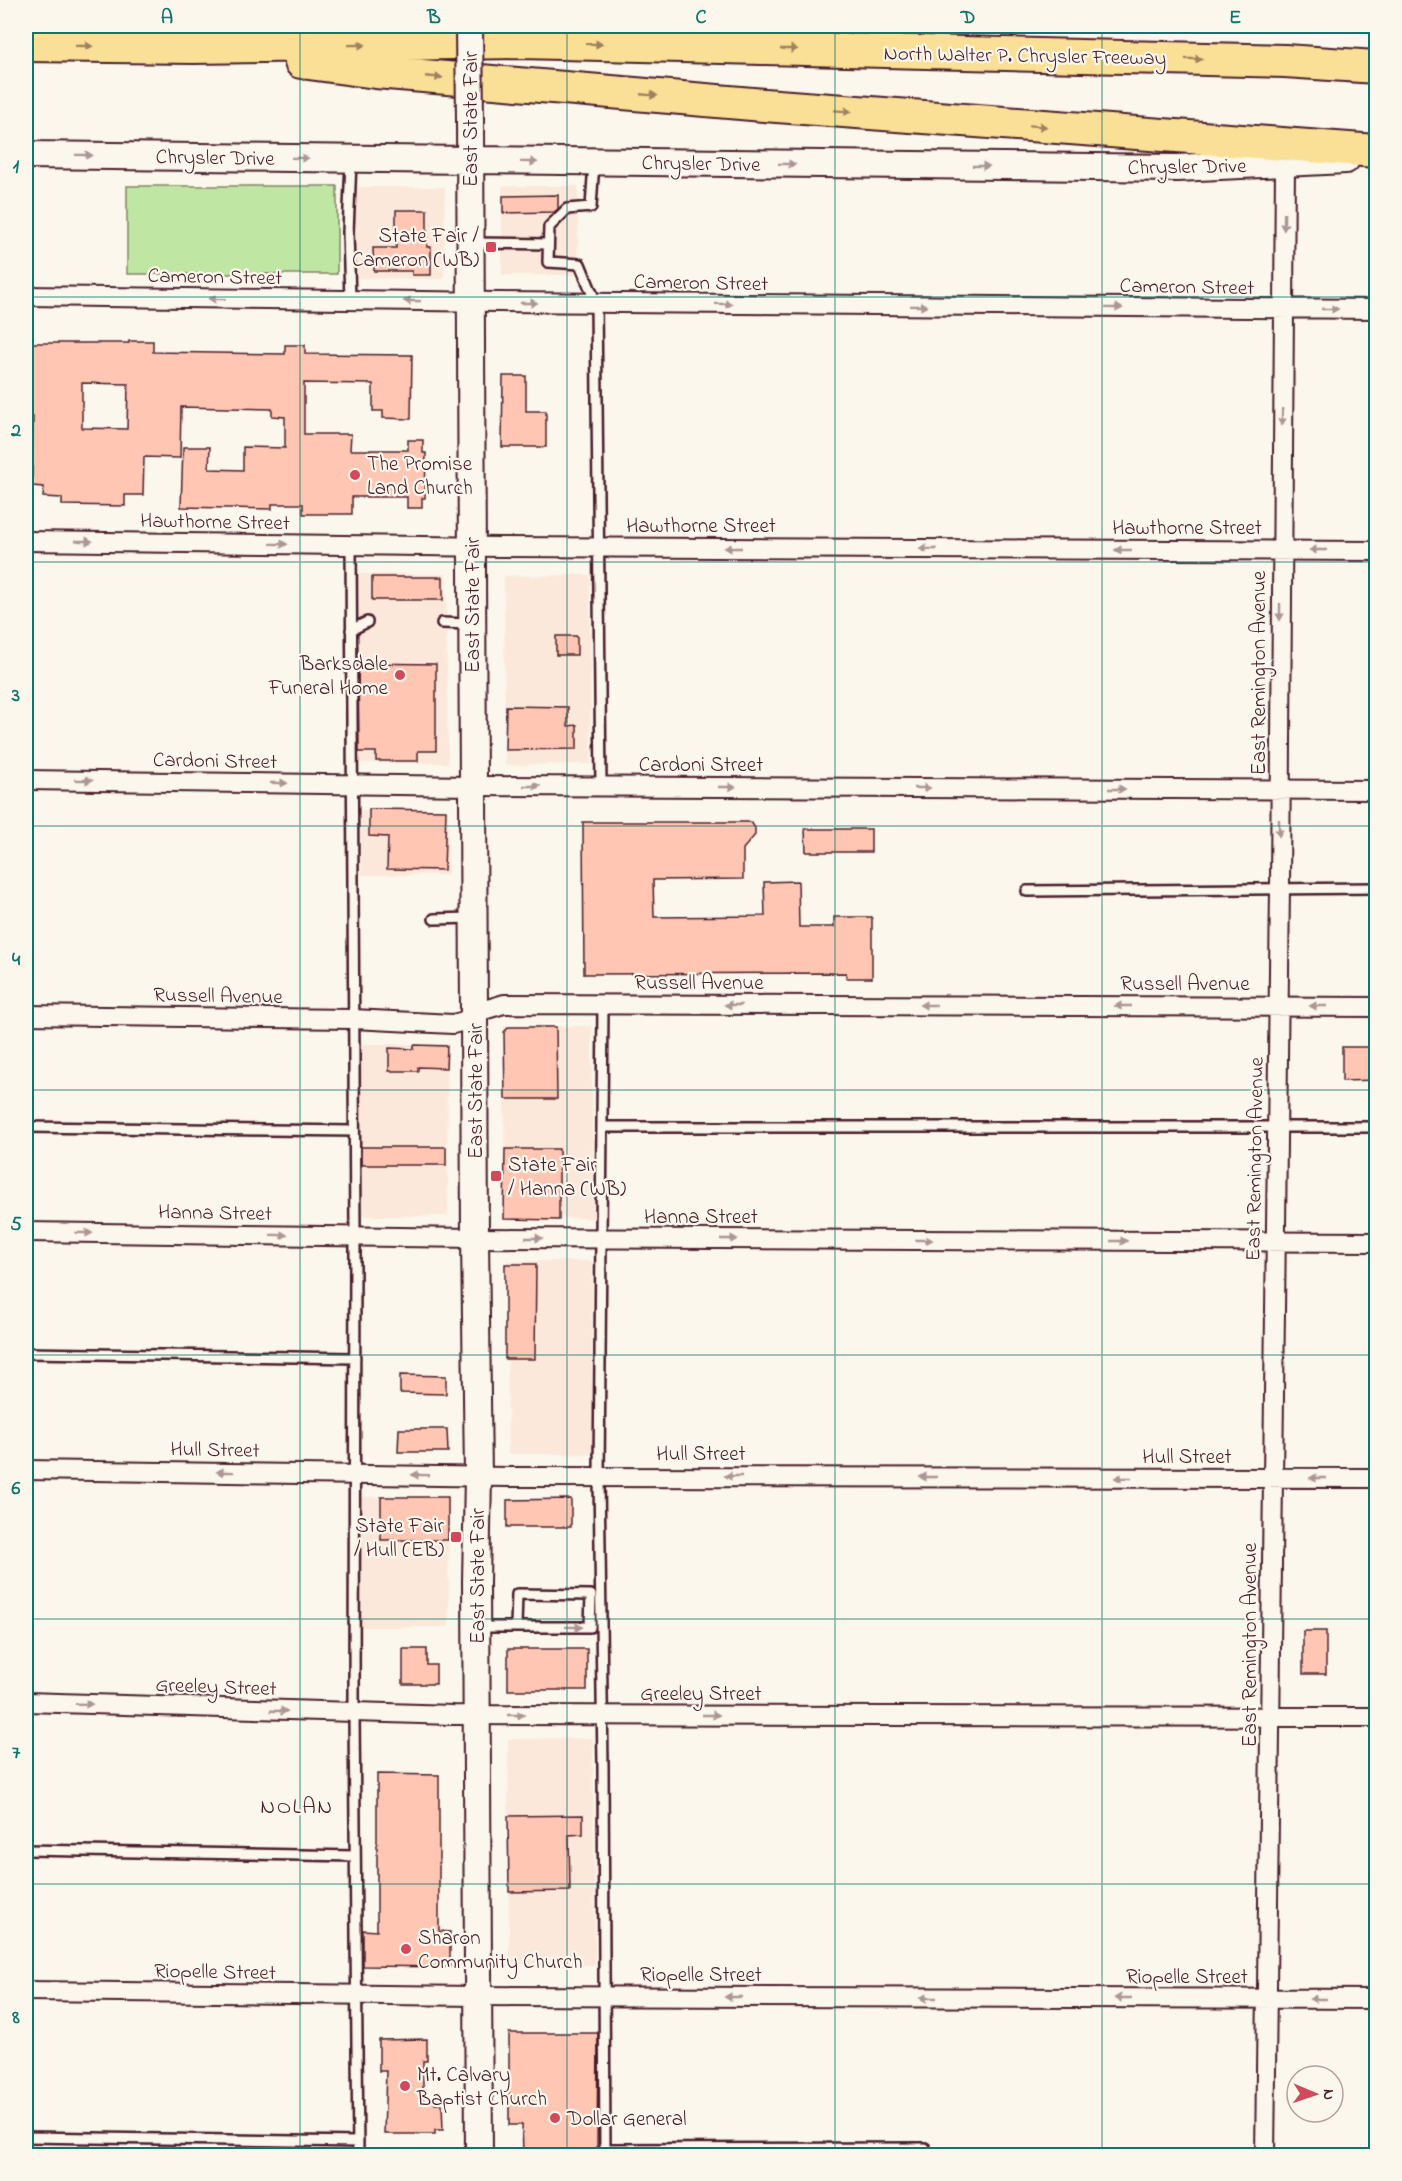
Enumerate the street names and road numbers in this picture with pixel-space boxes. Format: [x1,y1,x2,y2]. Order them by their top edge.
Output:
street label: North Walter P. Chrysler Freeway [883,40,1167,76]
street label: East State Fair [457,51,487,187]
street label: Chrysler Drive [155,143,275,177]
street label: Chrysler Drive [641,149,761,183]
street label: Chrysler Drive [1127,152,1247,186]
street label: Cameron Street [147,262,282,294]
street label: Cameron Street [633,268,768,300]
street label: Cameron Street [1119,272,1254,304]
street label: Hawthorne Street [140,507,290,539]
street label: Hawthorne Street [626,512,776,542]
street label: Hawthorne Street [1112,514,1262,544]
street label: East State Fair [459,537,489,673]
street label: East Remington Avenue [1245,570,1277,775]
street label: Cardoni Street [153,746,277,778]
street label: Cardoni Street [639,751,763,781]
street label: Russell Avenue [634,969,764,999]
street label: Russell Avenue [1120,970,1250,1000]
street label: Russell Avenue [153,981,284,1013]
street label: East State Fair [462,1023,492,1159]
street label: East Remington Avenue [1239,1056,1275,1261]
street label: Hanna Street [158,1198,272,1230]
street label: Hanna Street [644,1203,758,1233]
street label: Hull Street [170,1435,260,1467]
street label: Hull Street [656,1440,746,1470]
street label: Hull Street [1142,1443,1232,1473]
street label: East State Fair [464,1508,494,1644]
street label: East Remington Avenue [1236,1542,1268,1747]
street label: Greeley Street [155,1671,277,1707]
street label: Greeley Street [640,1680,762,1712]
street label: Riopelle Street [154,1957,276,1989]
street label: Riopelle Street [640,1961,762,1991]
street label: Riopelle Street [1126,1963,1248,1993]

